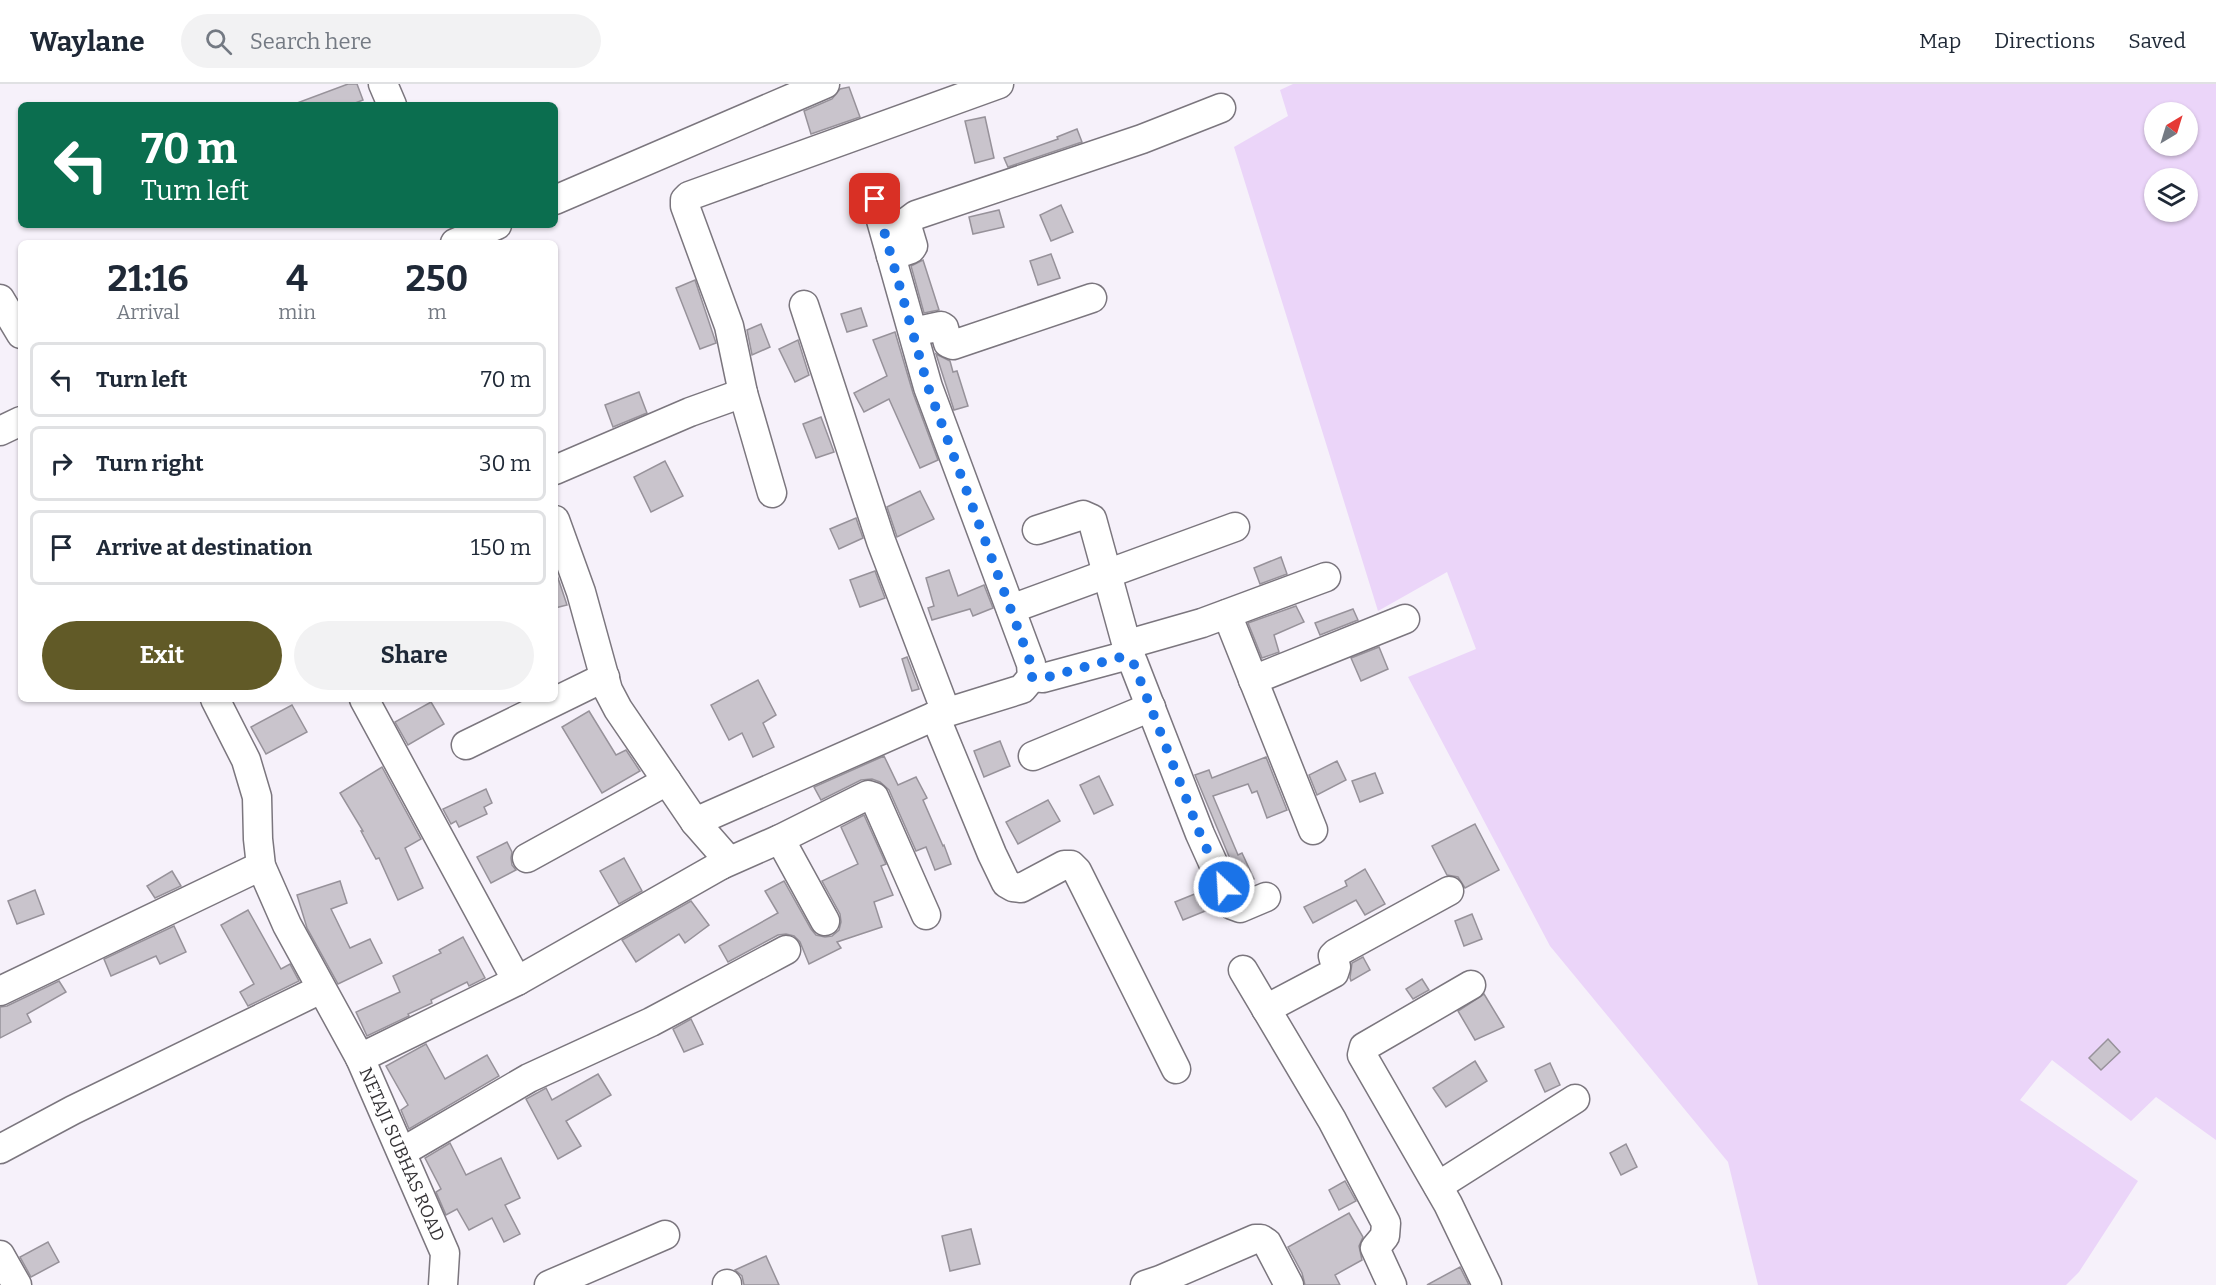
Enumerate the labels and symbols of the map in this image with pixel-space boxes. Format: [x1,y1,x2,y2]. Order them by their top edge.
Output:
north arrow [2144,102,2198,156]
pin [849,173,900,224]
position arrow [1192,855,1256,919]
street label: NETAJI SUBHAS ROAD [354,1064,449,1245]

